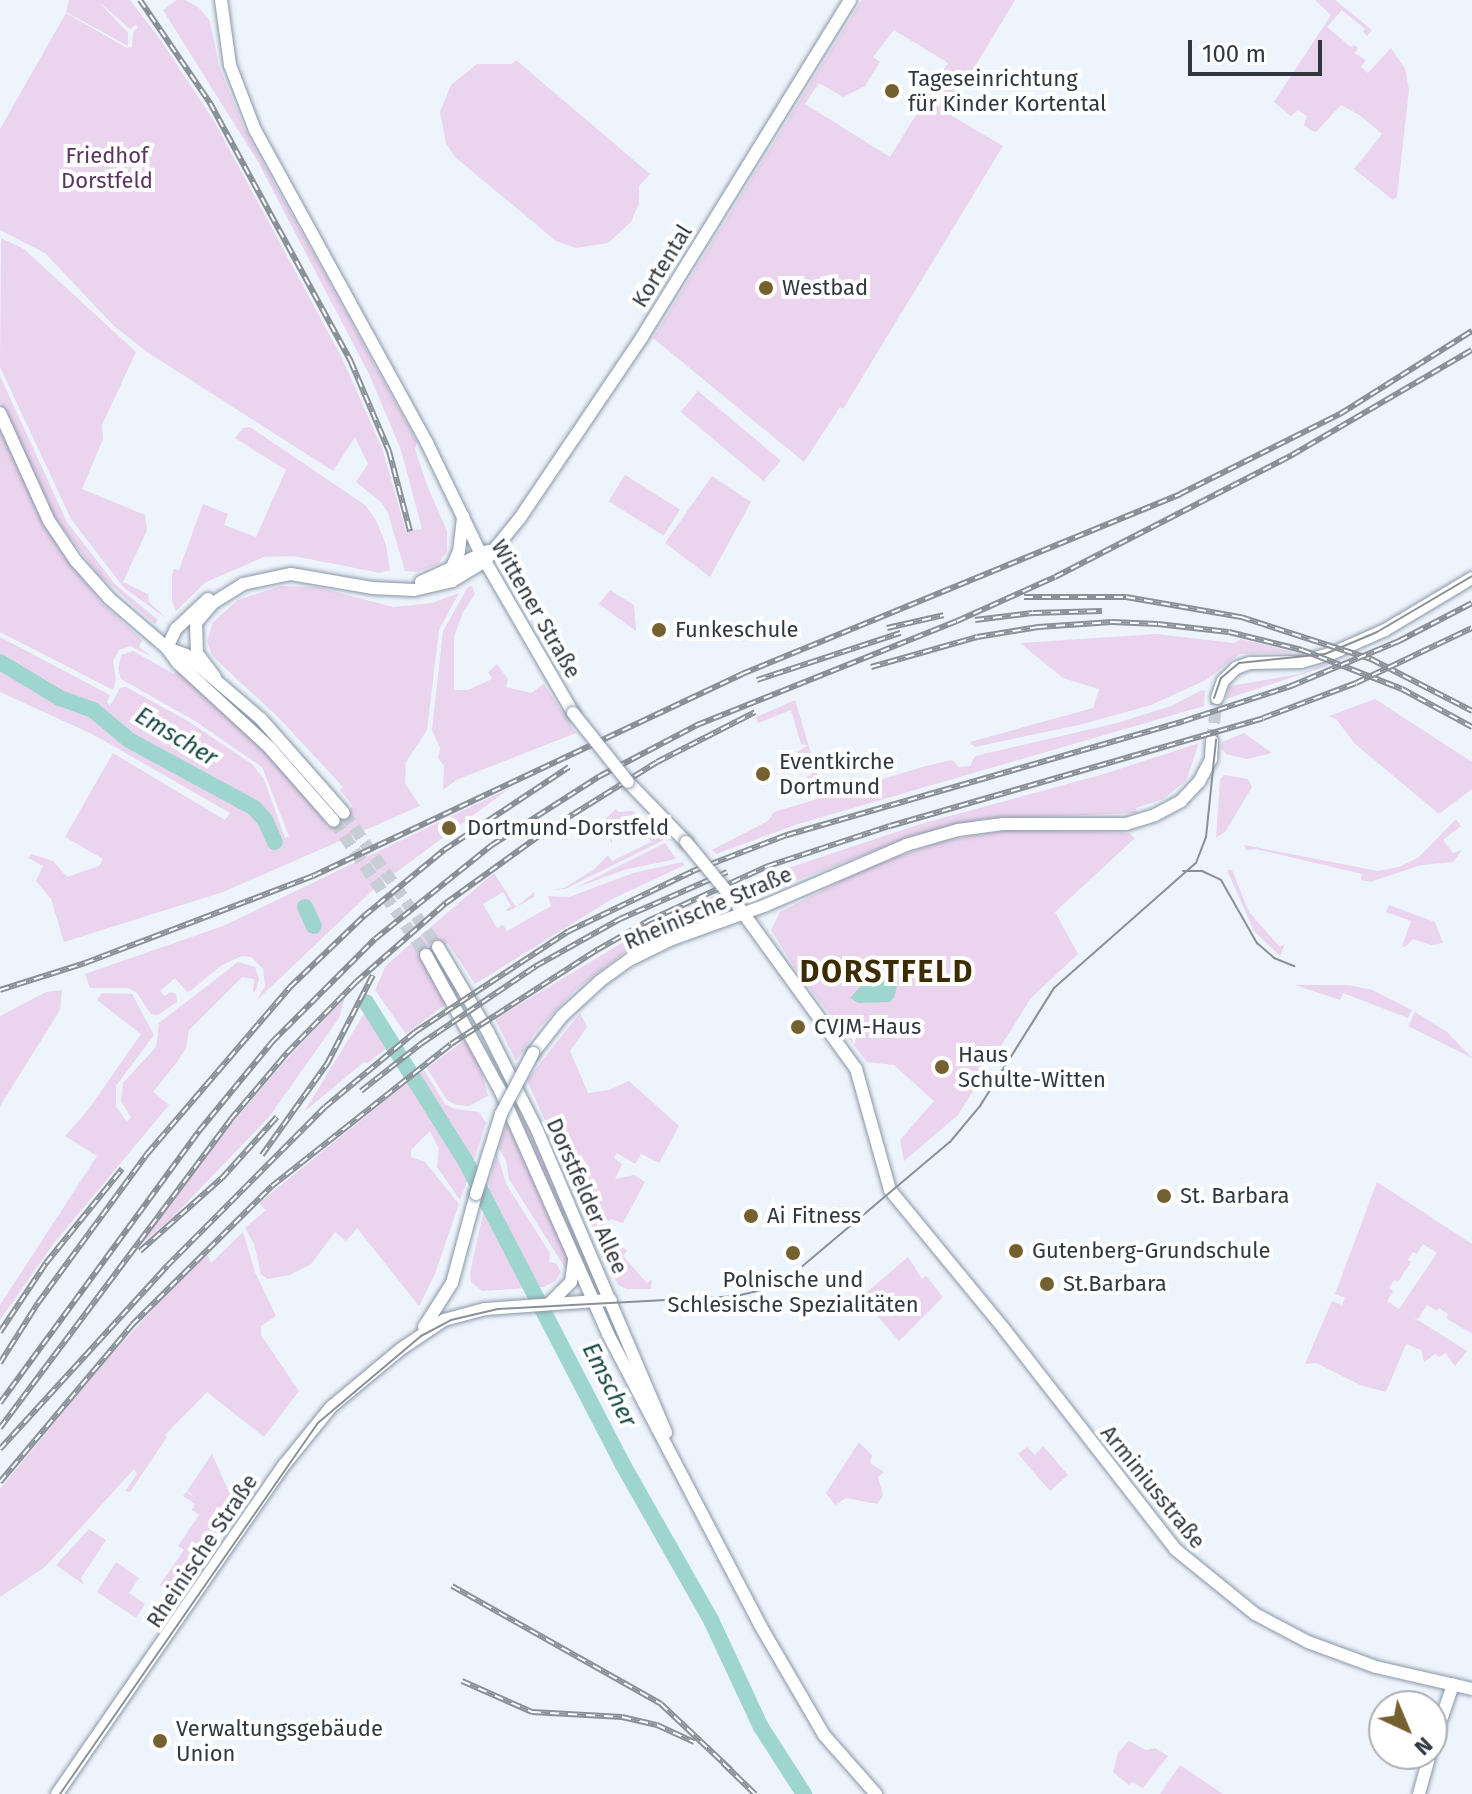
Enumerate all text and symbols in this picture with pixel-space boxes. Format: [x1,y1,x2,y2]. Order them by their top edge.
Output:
scale bar [1192,24,1326,74]
text: 100 m [1202,40,1266,68]
place label: Tageseinrichtung für Kinder Kortental [908,65,1106,116]
marker: Tageseinrichtung für Kinder Kortental [883,82,901,100]
park label: Friedhof Dorstfeld [61,142,153,194]
street label: Kortental [626,220,698,312]
place label: Westbad [782,275,868,301]
marker: Westbad [757,279,775,297]
street label: Wittener Straße [486,535,586,683]
place label: Funkeschule [675,617,799,643]
marker: Funkeschule [650,621,668,639]
water label: Emscher [130,701,222,773]
place label: Eventkirche Dortmund [779,748,895,800]
marker: Eventkirche Dortmund [754,765,772,783]
place label: Dortmund-Dorstfeld [467,815,669,841]
marker: Dortmund-Dorstfeld [438,817,460,839]
street label: Rheinische Straße [620,861,796,955]
district label: DORSTFELD [800,954,974,990]
place label: CVJM-Haus [814,1014,921,1040]
marker: CVJM-Haus [789,1018,807,1036]
place label: Haus Schulte-Witten [958,1041,1106,1092]
marker: Haus Schulte-Witten [933,1058,951,1076]
street label: Dorstfelder Allee [541,1114,633,1278]
place label: St. Barbara [1180,1183,1289,1209]
marker: St. Barbara [1155,1187,1173,1205]
place label: Ai Fitness [767,1203,861,1229]
marker: Ai Fitness [742,1207,760,1225]
place label: Gutenberg-Grundschule [1032,1238,1271,1264]
marker: Gutenberg-Grundschule [1007,1242,1025,1260]
marker: Polnische und Schlesische Spezialitäten [784,1244,802,1262]
place label: Polnische und Schlesische Spezialitäten [667,1266,919,1318]
place label: St.Barbara [1063,1271,1167,1297]
marker: St.Barbara [1038,1275,1056,1293]
water label: Emscher [576,1338,642,1432]
street label: Arminiusstraße [1095,1420,1211,1554]
street label: Rheinische Straße [141,1469,263,1633]
north arrow [1368,1690,1448,1770]
place label: Verwaltungsgebäude Union [176,1715,383,1766]
text: N [1409,1731,1438,1761]
marker: Verwaltungsgebäude Union [151,1732,169,1750]

